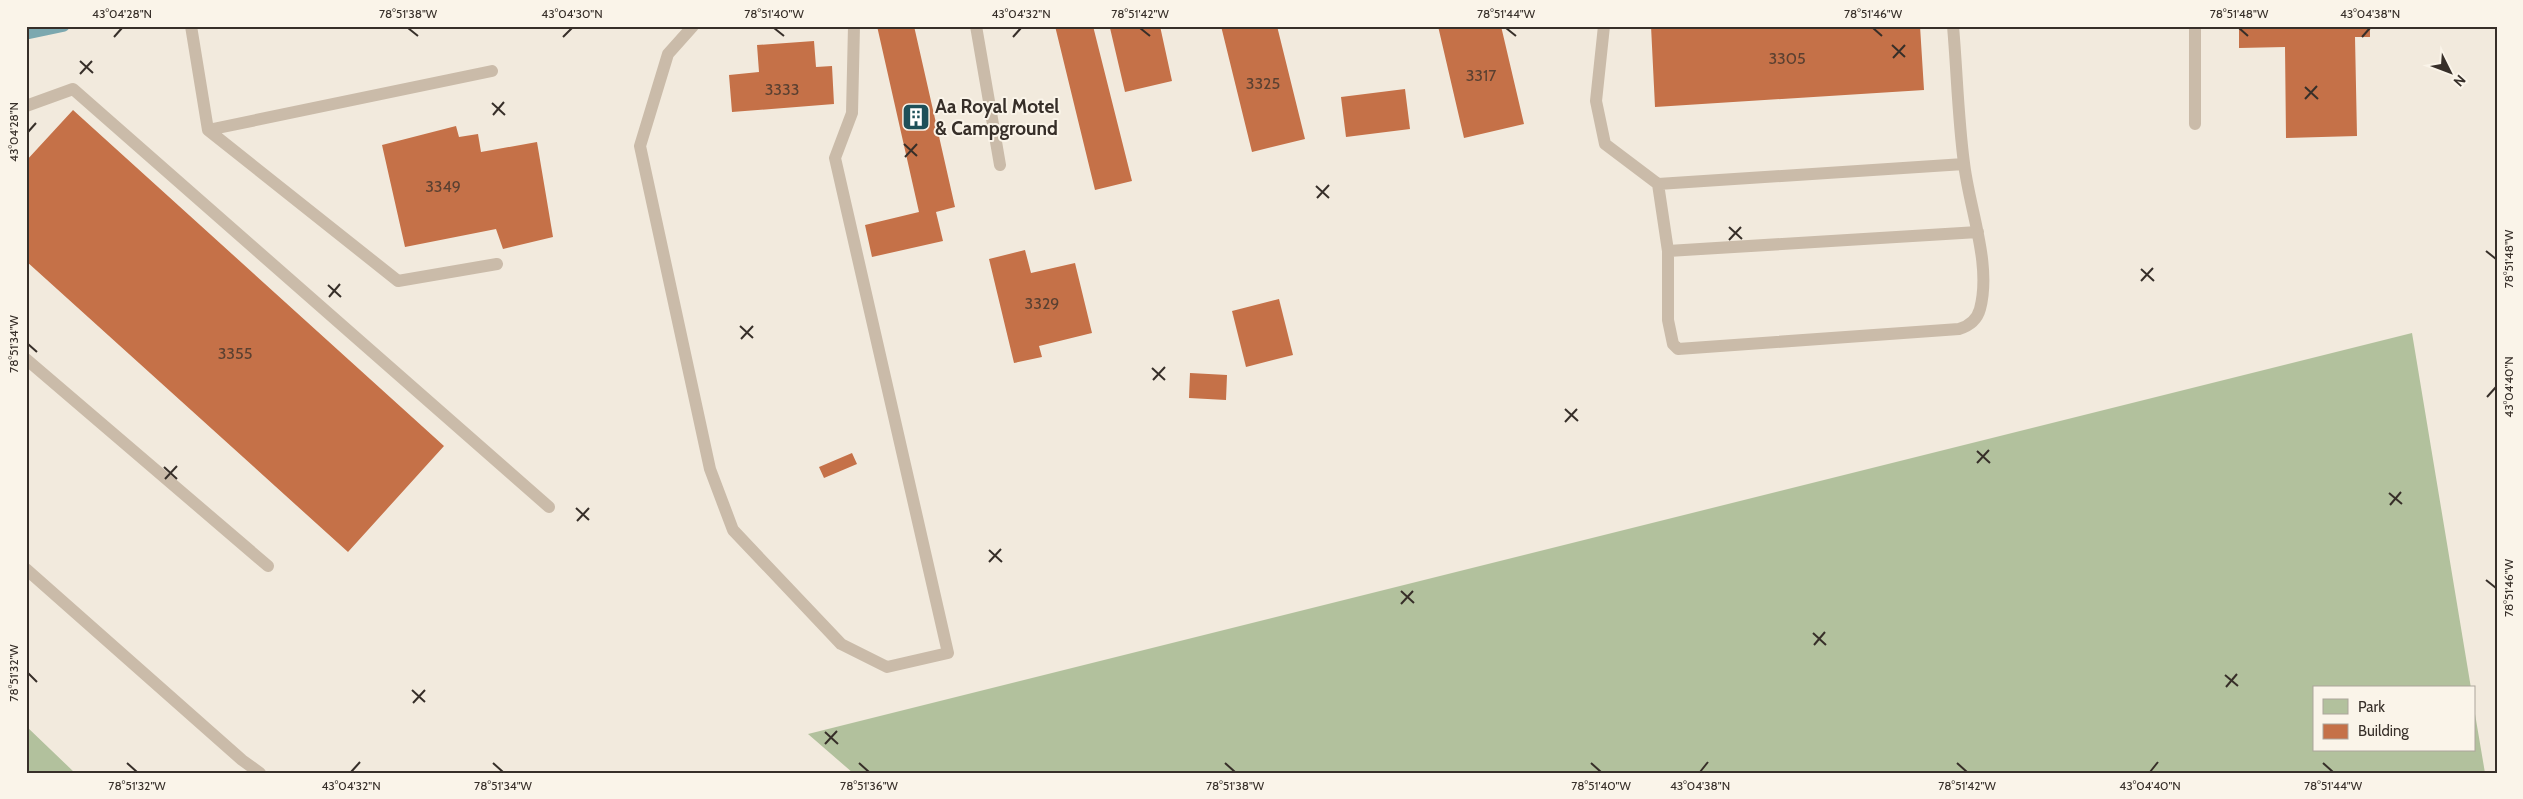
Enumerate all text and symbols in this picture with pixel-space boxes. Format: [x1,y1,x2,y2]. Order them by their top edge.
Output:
text: 43°04'28"N [92,6,152,21]
text: 78°51'38"W [379,6,438,21]
text: 43°04'30"N [541,6,603,21]
text: 78°51'40"W [744,6,804,21]
text: 43°04'32"N [991,6,1051,21]
text: 78°51'42"W [1111,6,1169,21]
text: 78°51'44"W [1477,6,1536,21]
text: 78°51'46"W [1844,6,1903,21]
text: 78°51'48"W [2210,6,2269,21]
text: 43°04'38"N [2340,6,2400,21]
north arrow [2426,48,2476,98]
house number: 3305 [1768,49,1806,68]
house number: 3317 [1466,66,1496,85]
text: N [2450,71,2470,90]
house number: 3325 [1246,74,1280,93]
house number: 3333 [765,80,799,99]
place label: Aa Royal Motel & Campground [935,95,1059,140]
text: 43°04'28"N [6,102,21,162]
building icon: Aa Royal Motel & Campground [901,102,931,132]
house number: 3349 [425,177,461,196]
text: 78°51'48"W [2501,229,2516,288]
house number: 3329 [1025,294,1059,313]
text: 78°51'34"W [6,314,21,373]
house number: 3355 [218,344,252,363]
text: 43°04'40"N [2501,356,2516,418]
text: 78°51'46"W [2501,558,2516,617]
text: 78°51'32"W [6,644,21,702]
legend [2313,686,2476,752]
text: Park [2358,698,2385,716]
text: Building [2358,722,2409,740]
text: 78°51'32"W [108,778,166,793]
text: 43°04'32"N [321,778,381,793]
text: 78°51'34"W [474,778,533,793]
text: 78°51'36"W [840,778,899,793]
text: 78°51'38"W [1206,778,1265,793]
text: 78°51'40"W [1571,778,1631,793]
text: 43°04'38"N [1670,778,1730,793]
text: 78°51'42"W [1938,778,1996,793]
text: 43°04'40"N [2119,778,2181,793]
text: 78°51'44"W [2304,778,2363,793]

